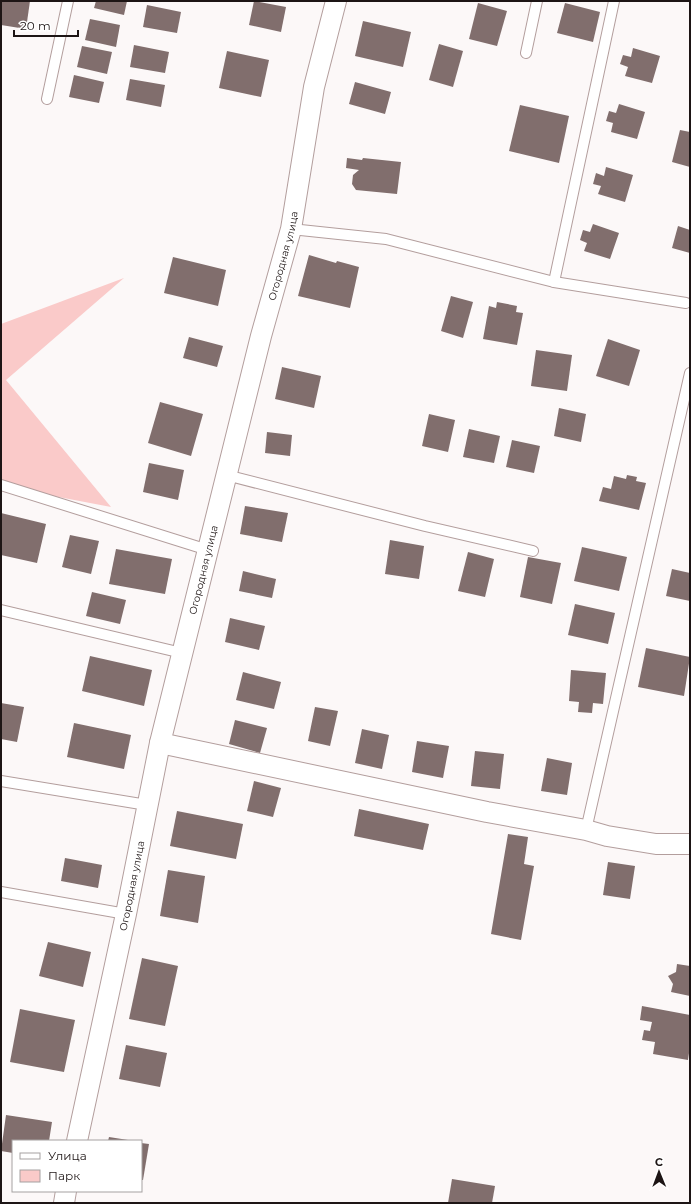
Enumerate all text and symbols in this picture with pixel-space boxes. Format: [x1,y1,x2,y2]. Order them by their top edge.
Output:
scale bar [14,12,78,38]
text: 20 m [20,18,51,33]
street label: Огородная улица [265,210,301,302]
street label: Огородная улица [186,524,221,616]
street label: Огородная улица [117,840,147,932]
legend [12,1140,142,1192]
text: Улица [48,1148,87,1163]
north arrow [639,1152,679,1192]
text: С [655,1155,663,1169]
text: Парк [48,1168,80,1183]

